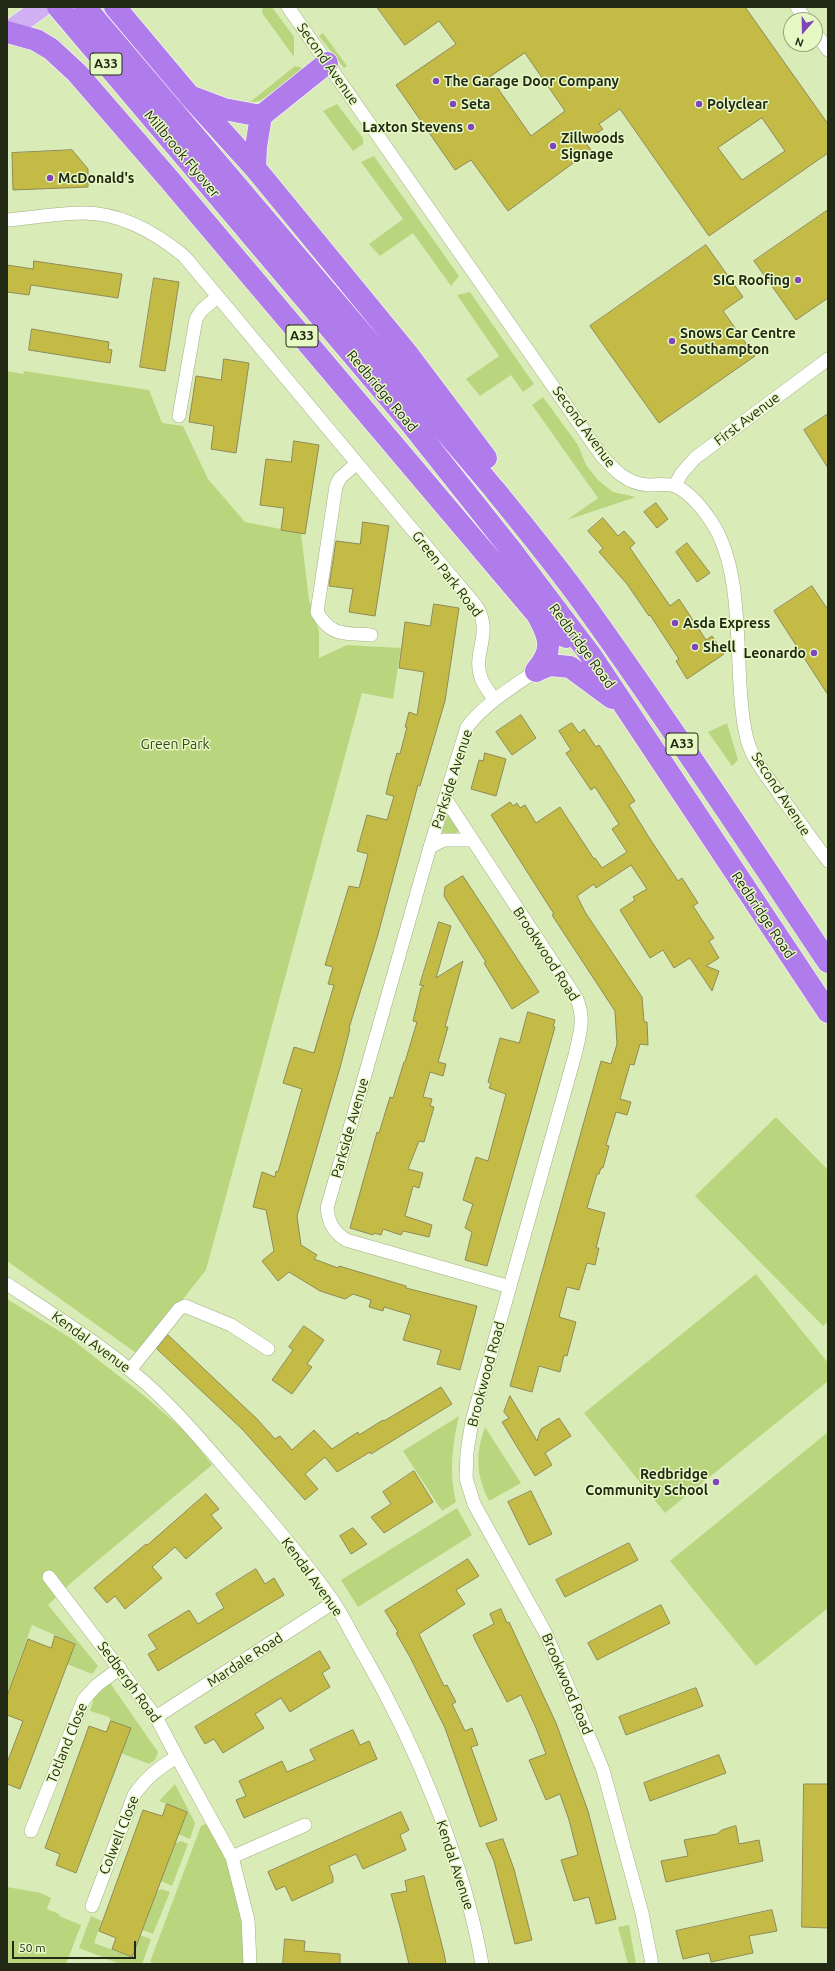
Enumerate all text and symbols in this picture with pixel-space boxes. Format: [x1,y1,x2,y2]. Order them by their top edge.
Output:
north arrow [783,12,823,52]
street label: Second Avenue [294,20,362,108]
text: N [793,35,805,49]
road number: A33 [90,53,122,75]
place label: The Garage Door Company [444,73,619,89]
marker: The Garage Door Company [431,76,441,86]
place label: Seta [461,96,490,112]
place label: Polyclear [707,96,768,112]
marker: Seta [448,99,458,109]
marker: Polyclear [694,99,704,109]
street label: Millbrook Flyover [141,107,223,201]
place label: Laxton Stevens [362,119,463,135]
marker: Laxton Stevens [466,122,476,132]
place label: Zillwoods Signage [561,130,624,162]
marker: Zillwoods Signage [548,141,558,151]
place label: McDonald's [58,170,134,186]
marker: McDonald's [45,173,55,183]
place label: SIG Roofing [713,272,790,288]
marker: SIG Roofing [793,275,803,285]
road number: A33 [286,325,318,347]
place label: Snows Car Centre Southampton [680,325,796,358]
marker: Snows Car Centre Southampton [667,336,677,346]
street label: Redbridge Road [343,347,421,435]
street label: Second Avenue [549,383,619,471]
street label: First Avenue [711,389,783,449]
street label: Green Park Road [408,528,486,620]
street label: Redbridge Road [546,600,618,692]
place label: Asda Express [683,615,770,631]
marker: Asda Express [670,618,680,628]
place label: Shell [703,639,736,655]
marker: Shell [690,642,700,652]
place label: Leonardo [744,645,806,661]
marker: Leonardo [809,648,819,658]
street label: Parkside Avenue [428,727,476,831]
road number: A33 [666,733,698,755]
park label: Green Park [140,736,210,752]
street label: Second Avenue [748,749,814,839]
street label: Redbridge Road [728,868,798,962]
street label: Brookwood Road [509,904,583,1004]
street label: Parkside Avenue [328,1076,372,1180]
street label: Kendal Avenue [48,1308,134,1376]
street label: Brookwood Road [464,1319,508,1429]
place label: Redbridge Community School [585,1466,708,1498]
marker: Redbridge Community School [711,1477,721,1487]
street label: Kendal Avenue [278,1534,346,1620]
street label: Mardale Road [204,1629,286,1691]
street label: Brookwood Road [538,1631,596,1737]
street label: Sedbergh Road [94,1638,164,1726]
street label: Totland Close [43,1700,91,1786]
street label: Colwell Close [96,1793,142,1877]
street label: Kendal Avenue [433,1818,477,1912]
scale bar [14,1933,138,1959]
text: 50 m [19,1941,46,1954]

